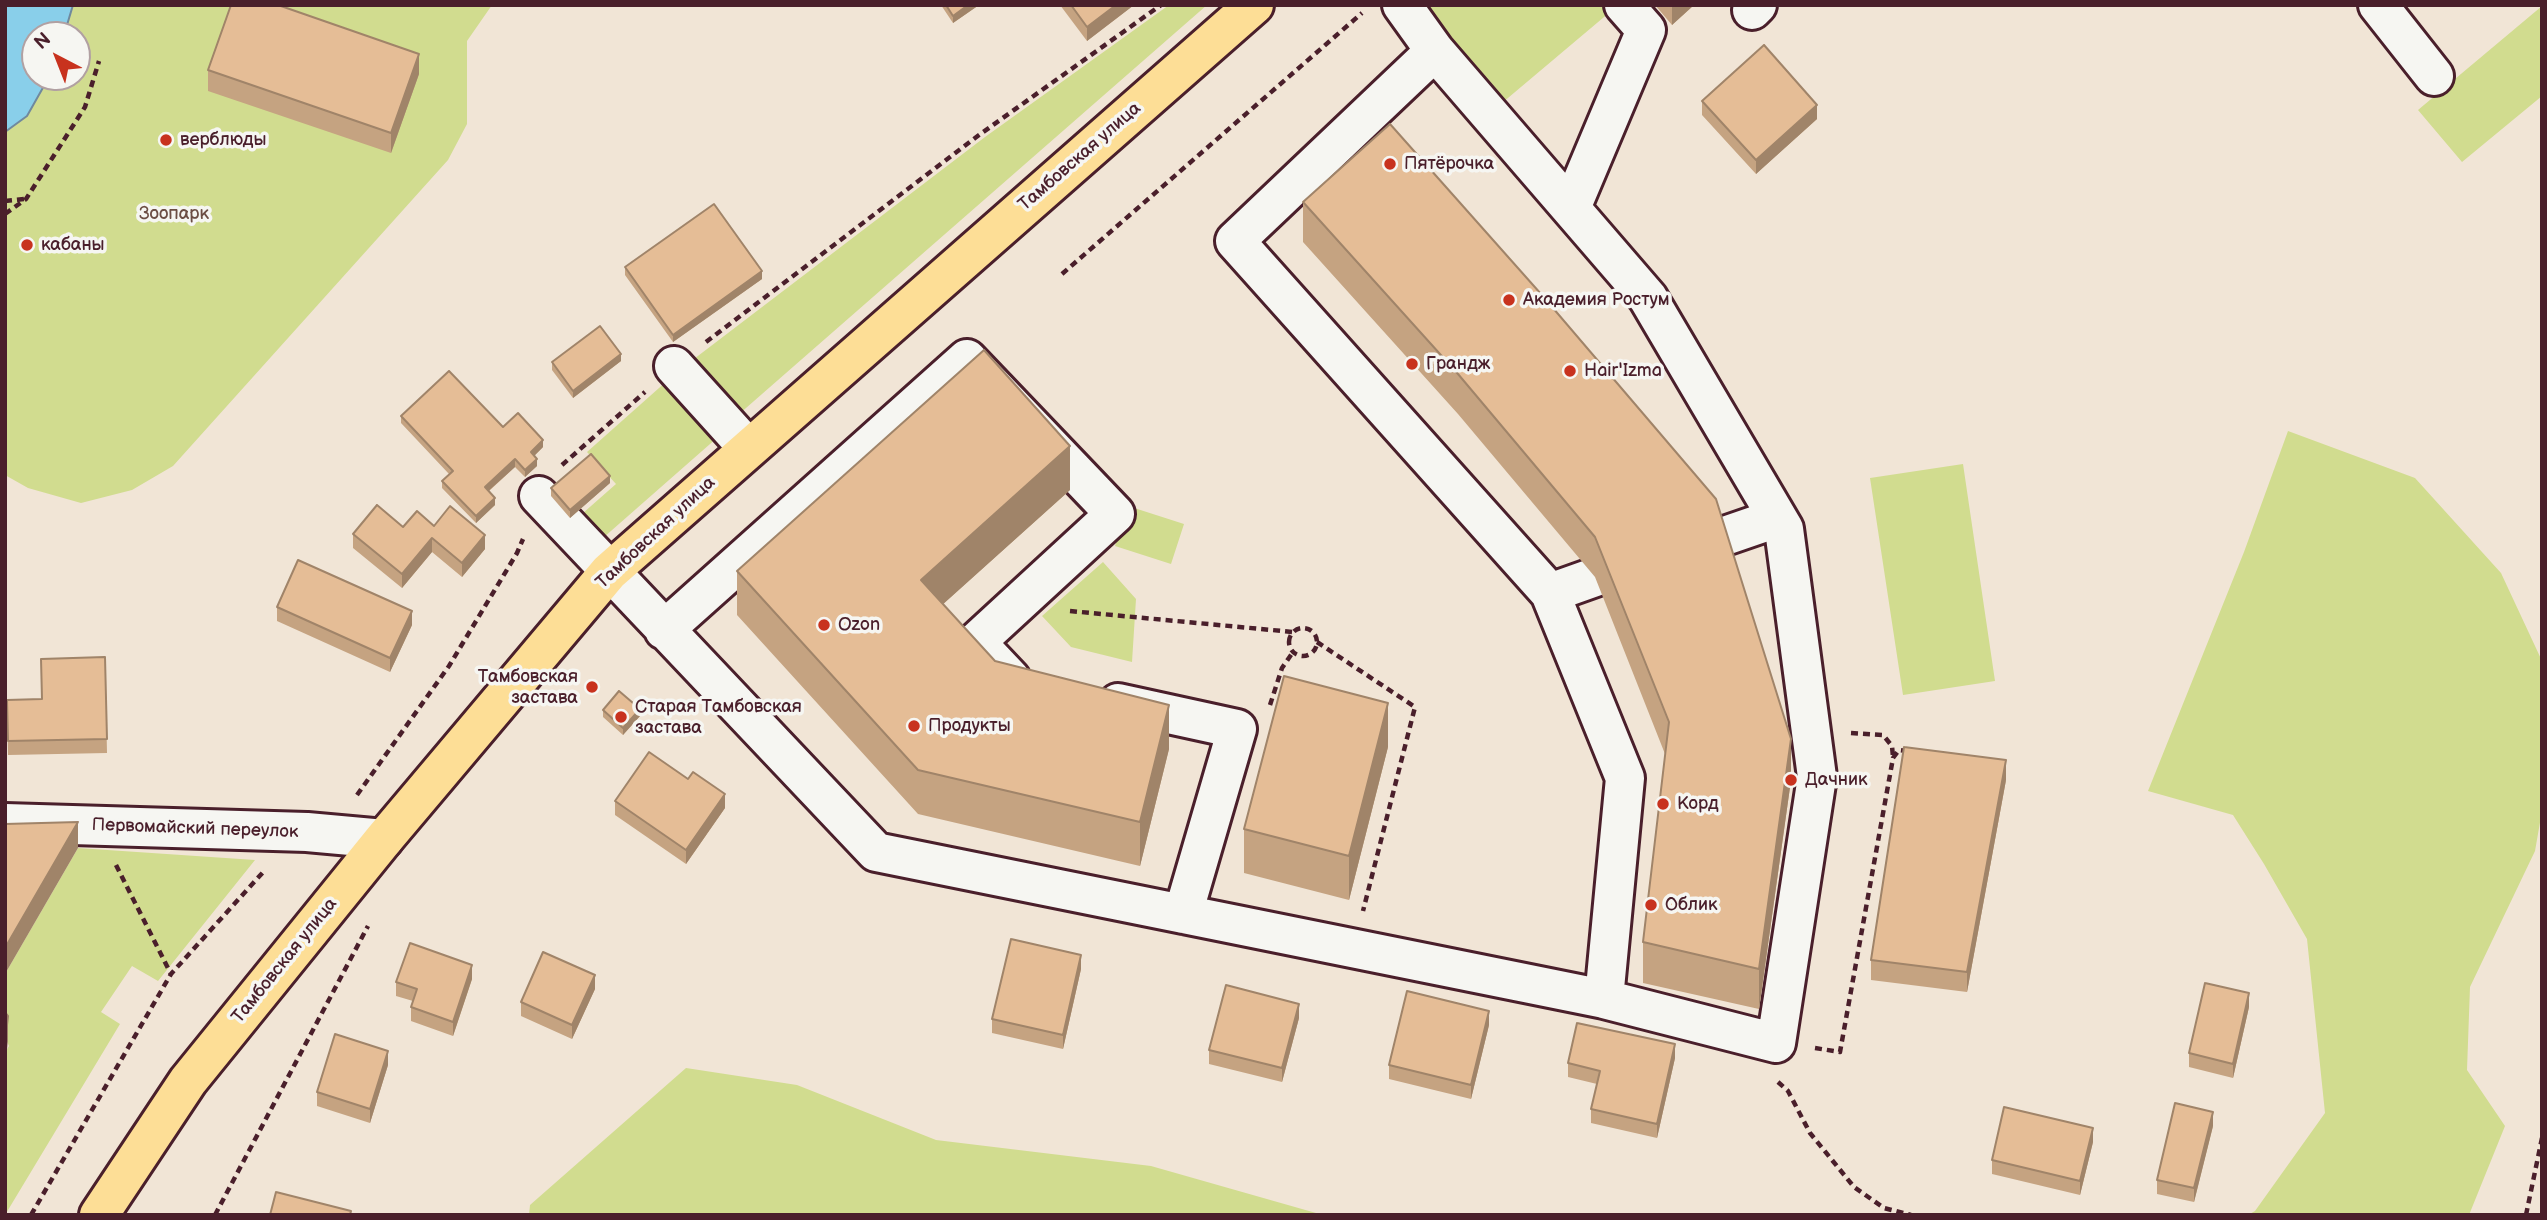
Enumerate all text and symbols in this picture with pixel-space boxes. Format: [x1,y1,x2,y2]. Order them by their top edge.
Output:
north arrow [21,21,91,91]
text: N [30,28,56,55]
street label: Тамбовская улица [1014,98,1146,216]
place label: верблюды [180,129,266,151]
marker: верблюды [158,132,174,148]
place label: Пятёрочка [1404,153,1494,175]
marker: Пятёрочка [1382,156,1398,172]
park label: Зоопарк [139,203,209,225]
place label: кабаны [41,234,105,256]
marker: кабаны [19,237,35,253]
place label: Академия Ростум [1523,289,1670,311]
marker: Академия Ростум [1501,292,1517,308]
place label: Грандж [1426,353,1490,375]
marker: Грандж [1404,356,1420,372]
place label: Hair'Izma [1584,360,1662,382]
marker: Hair'Izma [1562,363,1578,379]
street label: Тамбовская улица [592,472,720,594]
place label: Ozon [838,614,880,636]
marker: Ozon [816,617,832,633]
place label: Тамбовская застава [478,666,578,708]
marker: Тамбовская застава [584,679,600,695]
place label: Старая Тамбовская застава [635,696,802,738]
marker: Старая Тамбовская застава [613,709,629,725]
place label: Продукты [928,715,1011,737]
marker: Продукты [906,718,922,734]
place label: Дачник [1805,769,1867,791]
marker: Дачник [1783,772,1799,788]
place label: Корд [1677,793,1719,815]
marker: Корд [1655,796,1671,812]
street label: Первомайский переулок [91,815,299,843]
street label: Тамбовская улица [228,894,342,1028]
place label: Облик [1665,894,1718,916]
marker: Облик [1643,897,1659,913]

